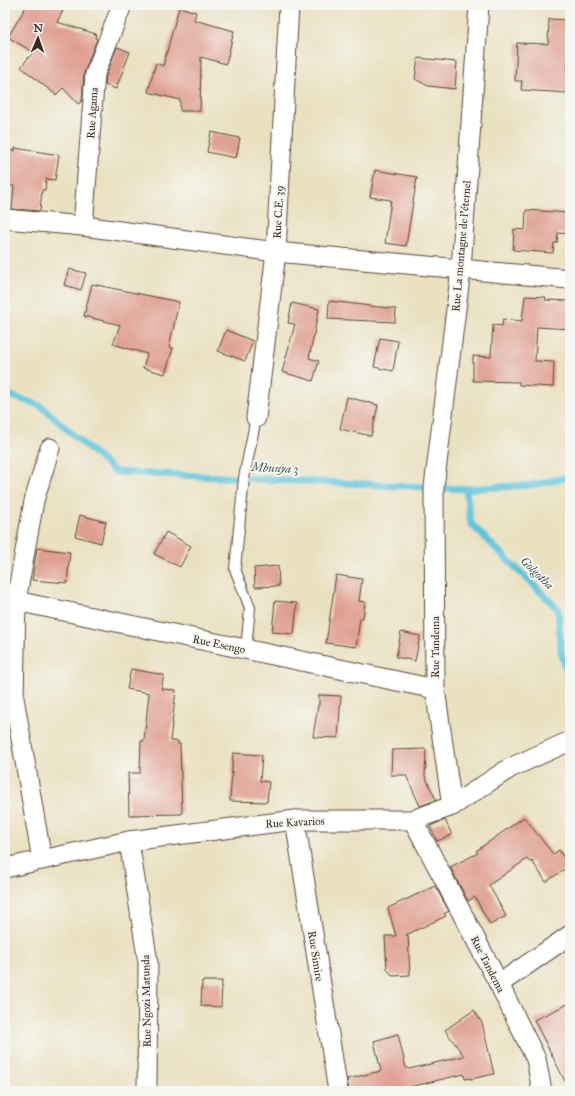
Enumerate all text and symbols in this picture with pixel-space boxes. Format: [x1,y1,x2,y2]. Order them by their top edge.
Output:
north arrow [18,18,58,58]
text: N [33,22,44,35]
street label: Rue Agama [84,87,101,139]
street label: Rue La montagne de l'éternel [449,180,474,312]
street label: Rue C.E. 39 [271,185,286,239]
water label: Mbunya 3 [250,460,299,476]
water label: Golgotha [518,554,557,592]
street label: Rue Tandema [429,616,442,678]
street label: Rue Esengo [191,633,247,656]
street label: Rue Kavarios [265,814,325,831]
street label: Rue Simire [305,930,326,983]
street label: Rue Tandema [468,934,508,995]
street label: Rue Ngozi Matunda [139,954,154,1047]

